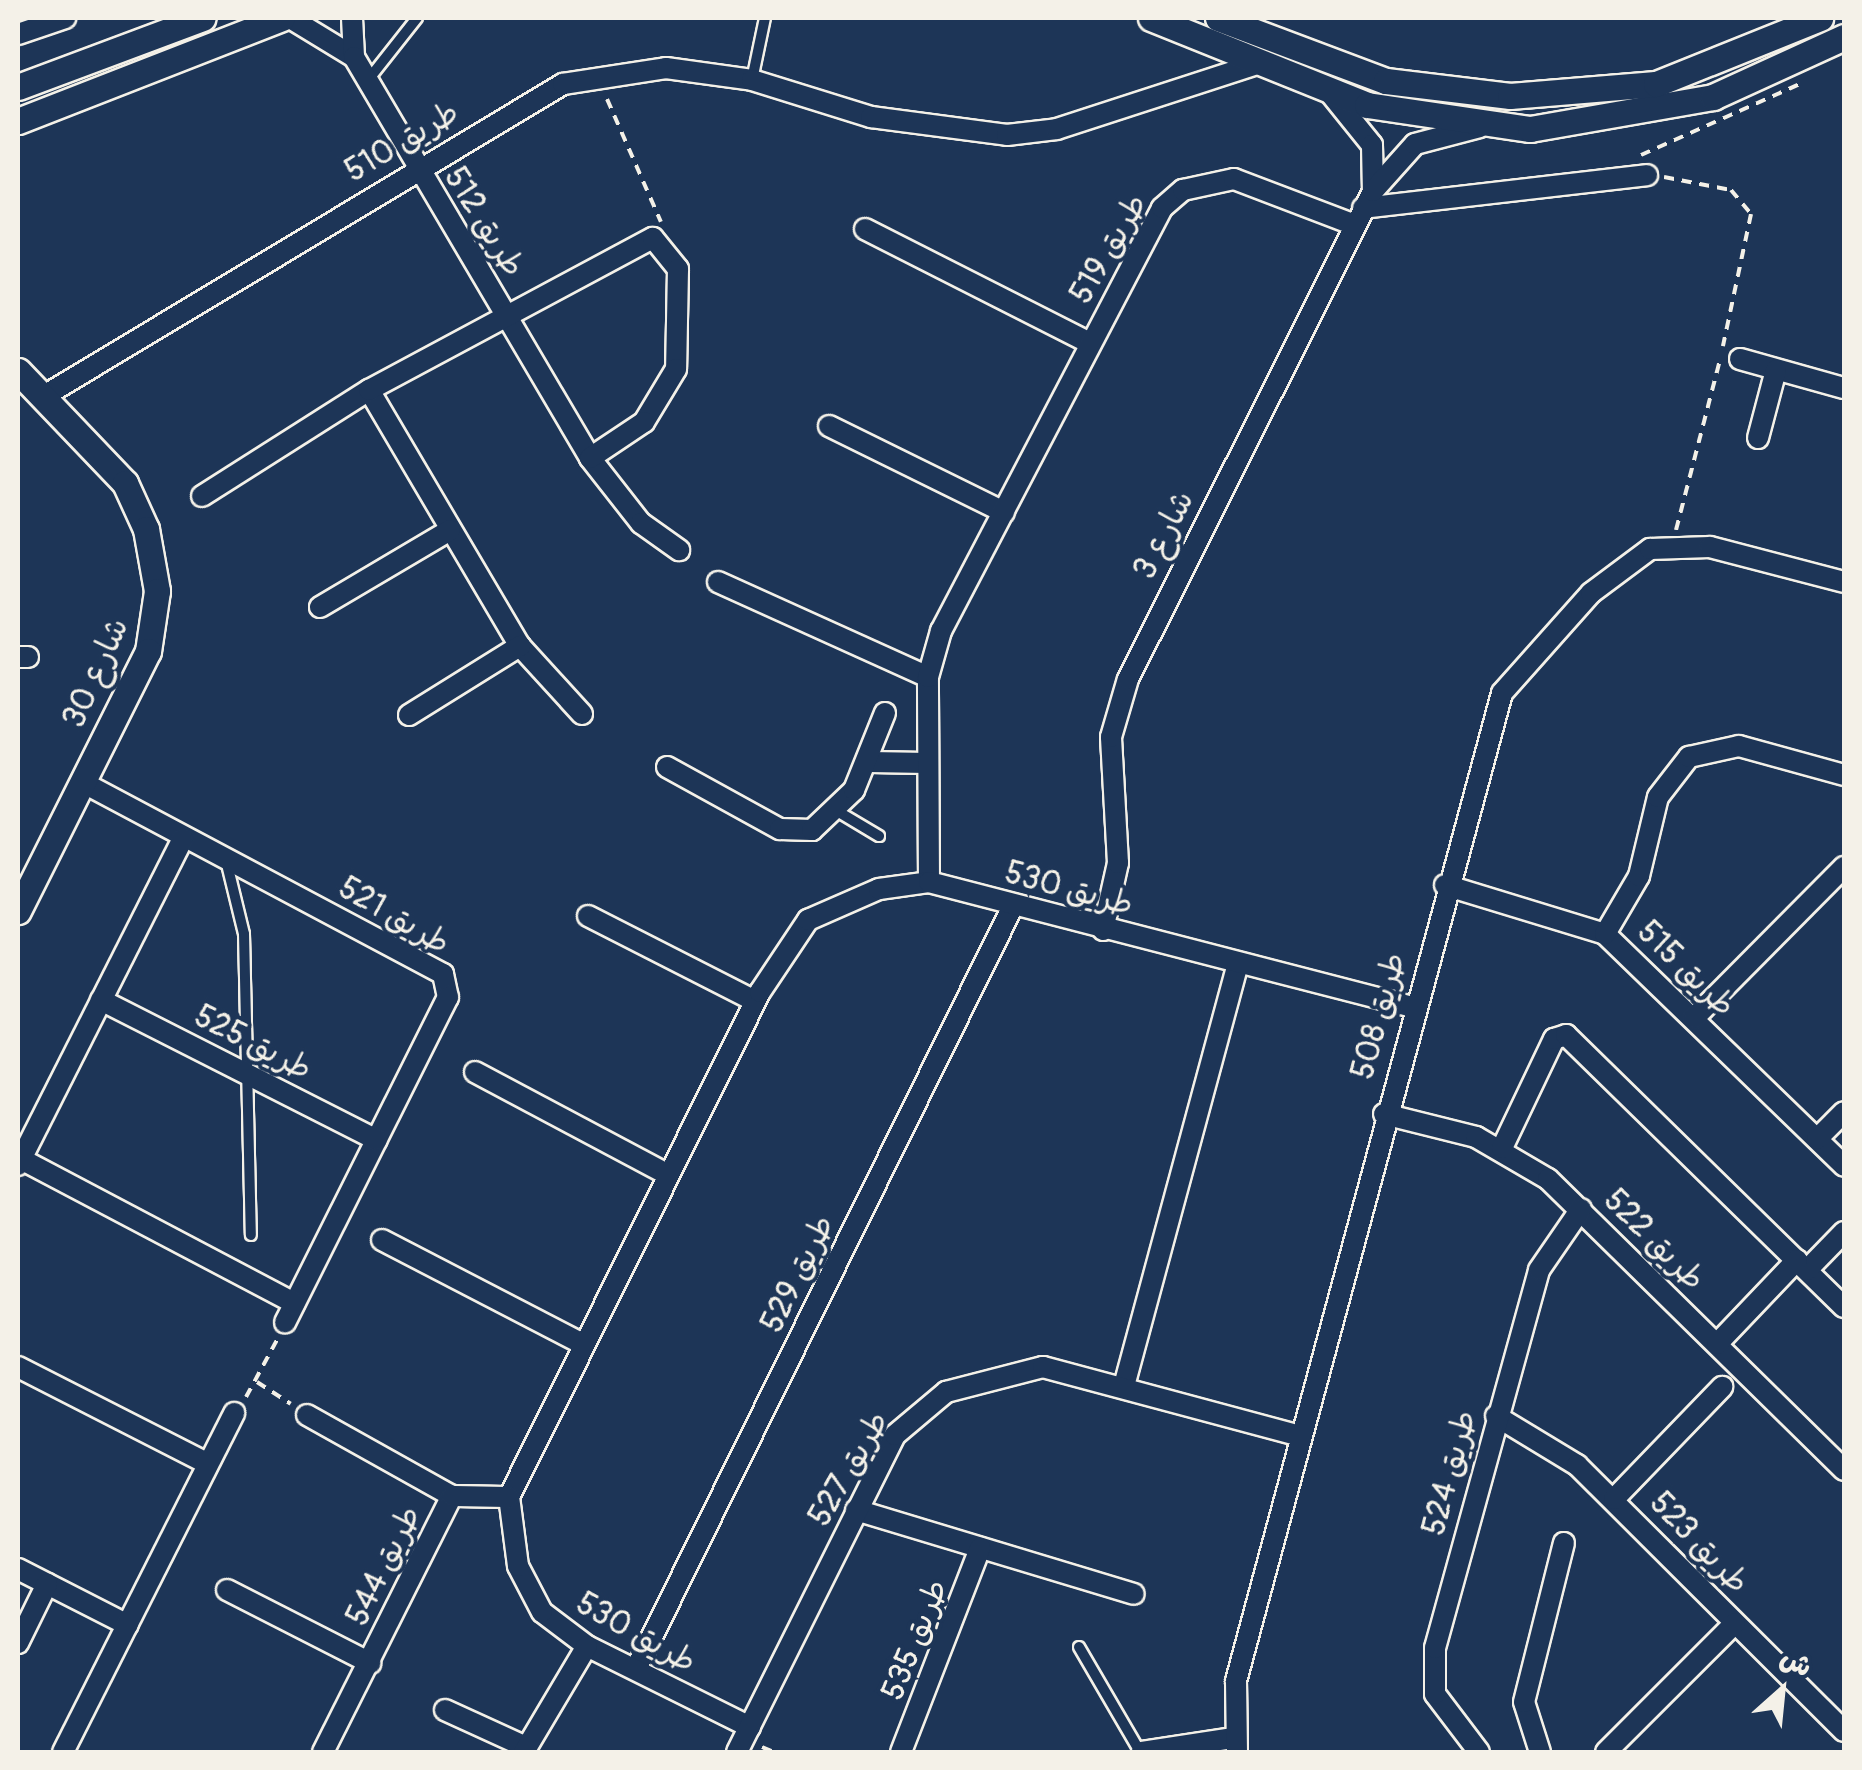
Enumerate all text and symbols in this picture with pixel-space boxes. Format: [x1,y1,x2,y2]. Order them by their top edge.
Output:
street label: طريق 510 [338,93,466,191]
street label: طريق 512 [435,160,533,284]
street label: طريق 519 [1062,187,1156,311]
street label: شارع 3 [1126,484,1202,586]
street label: شارع 30 [55,612,137,734]
street label: طريق 530 [1001,853,1137,925]
street label: طريق 521 [332,869,456,963]
street label: طريق 515 [1629,913,1743,1025]
street label: طريق 508 [1344,949,1414,1083]
street label: طريق 525 [188,997,318,1089]
street label: طريق 522 [1595,1181,1713,1299]
street label: طريق 529 [753,1209,843,1339]
street label: طريق 527 [801,1405,897,1533]
street label: طريق 524 [1415,1406,1485,1540]
street label: طريق 523 [1641,1484,1757,1602]
street label: طريق 544 [339,1500,429,1632]
street label: طريق 535 [873,1574,957,1706]
street label: طريق 530 [569,1584,703,1682]
north arrow [1732,1640,1832,1740]
text: ش [1774,1640,1818,1685]

